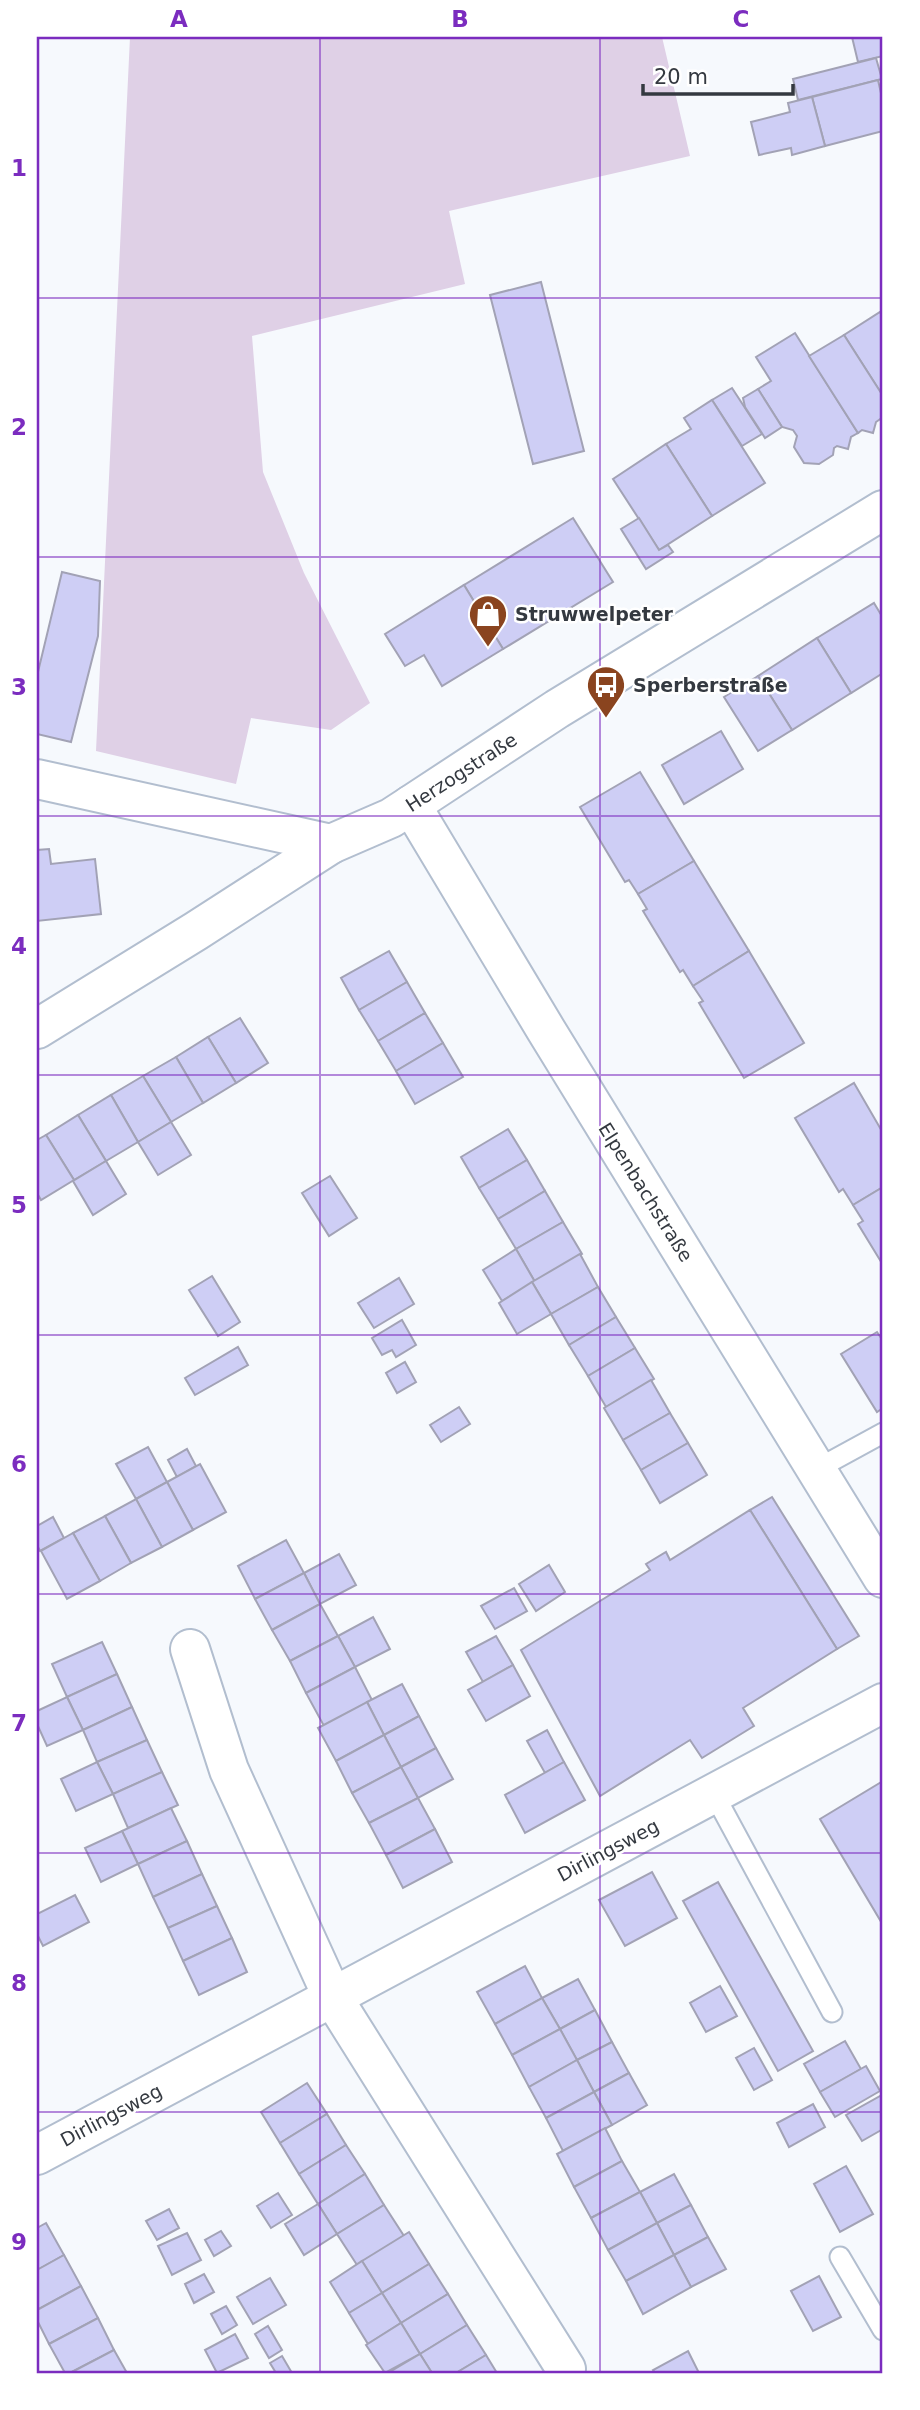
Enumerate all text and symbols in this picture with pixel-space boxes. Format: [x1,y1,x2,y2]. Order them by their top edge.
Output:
text: A [170,6,188,32]
text: B [451,6,469,32]
text: C [733,6,749,32]
scale bar [643,52,794,96]
text: 20 m [654,65,708,89]
text: 1 [11,155,27,181]
text: 2 [11,414,27,440]
shop icon: Struwwelpeter [467,593,509,648]
place label: Struwwelpeter [515,603,674,625]
bus stop icon: Sperberstraße [585,664,627,719]
text: 3 [11,674,27,700]
place label: Sperberstraße [633,674,788,696]
street label: Herzogstraße [401,728,521,816]
text: 4 [11,933,27,959]
street label: Elpenbachstraße [594,1118,698,1266]
text: 5 [11,1192,27,1218]
text: 6 [11,1451,27,1477]
text: 7 [11,1710,27,1736]
street label: Dirlingsweg [554,1814,662,1886]
text: 8 [11,1970,27,1996]
street label: Dirlingsweg [57,2079,165,2151]
text: 9 [11,2229,27,2255]

